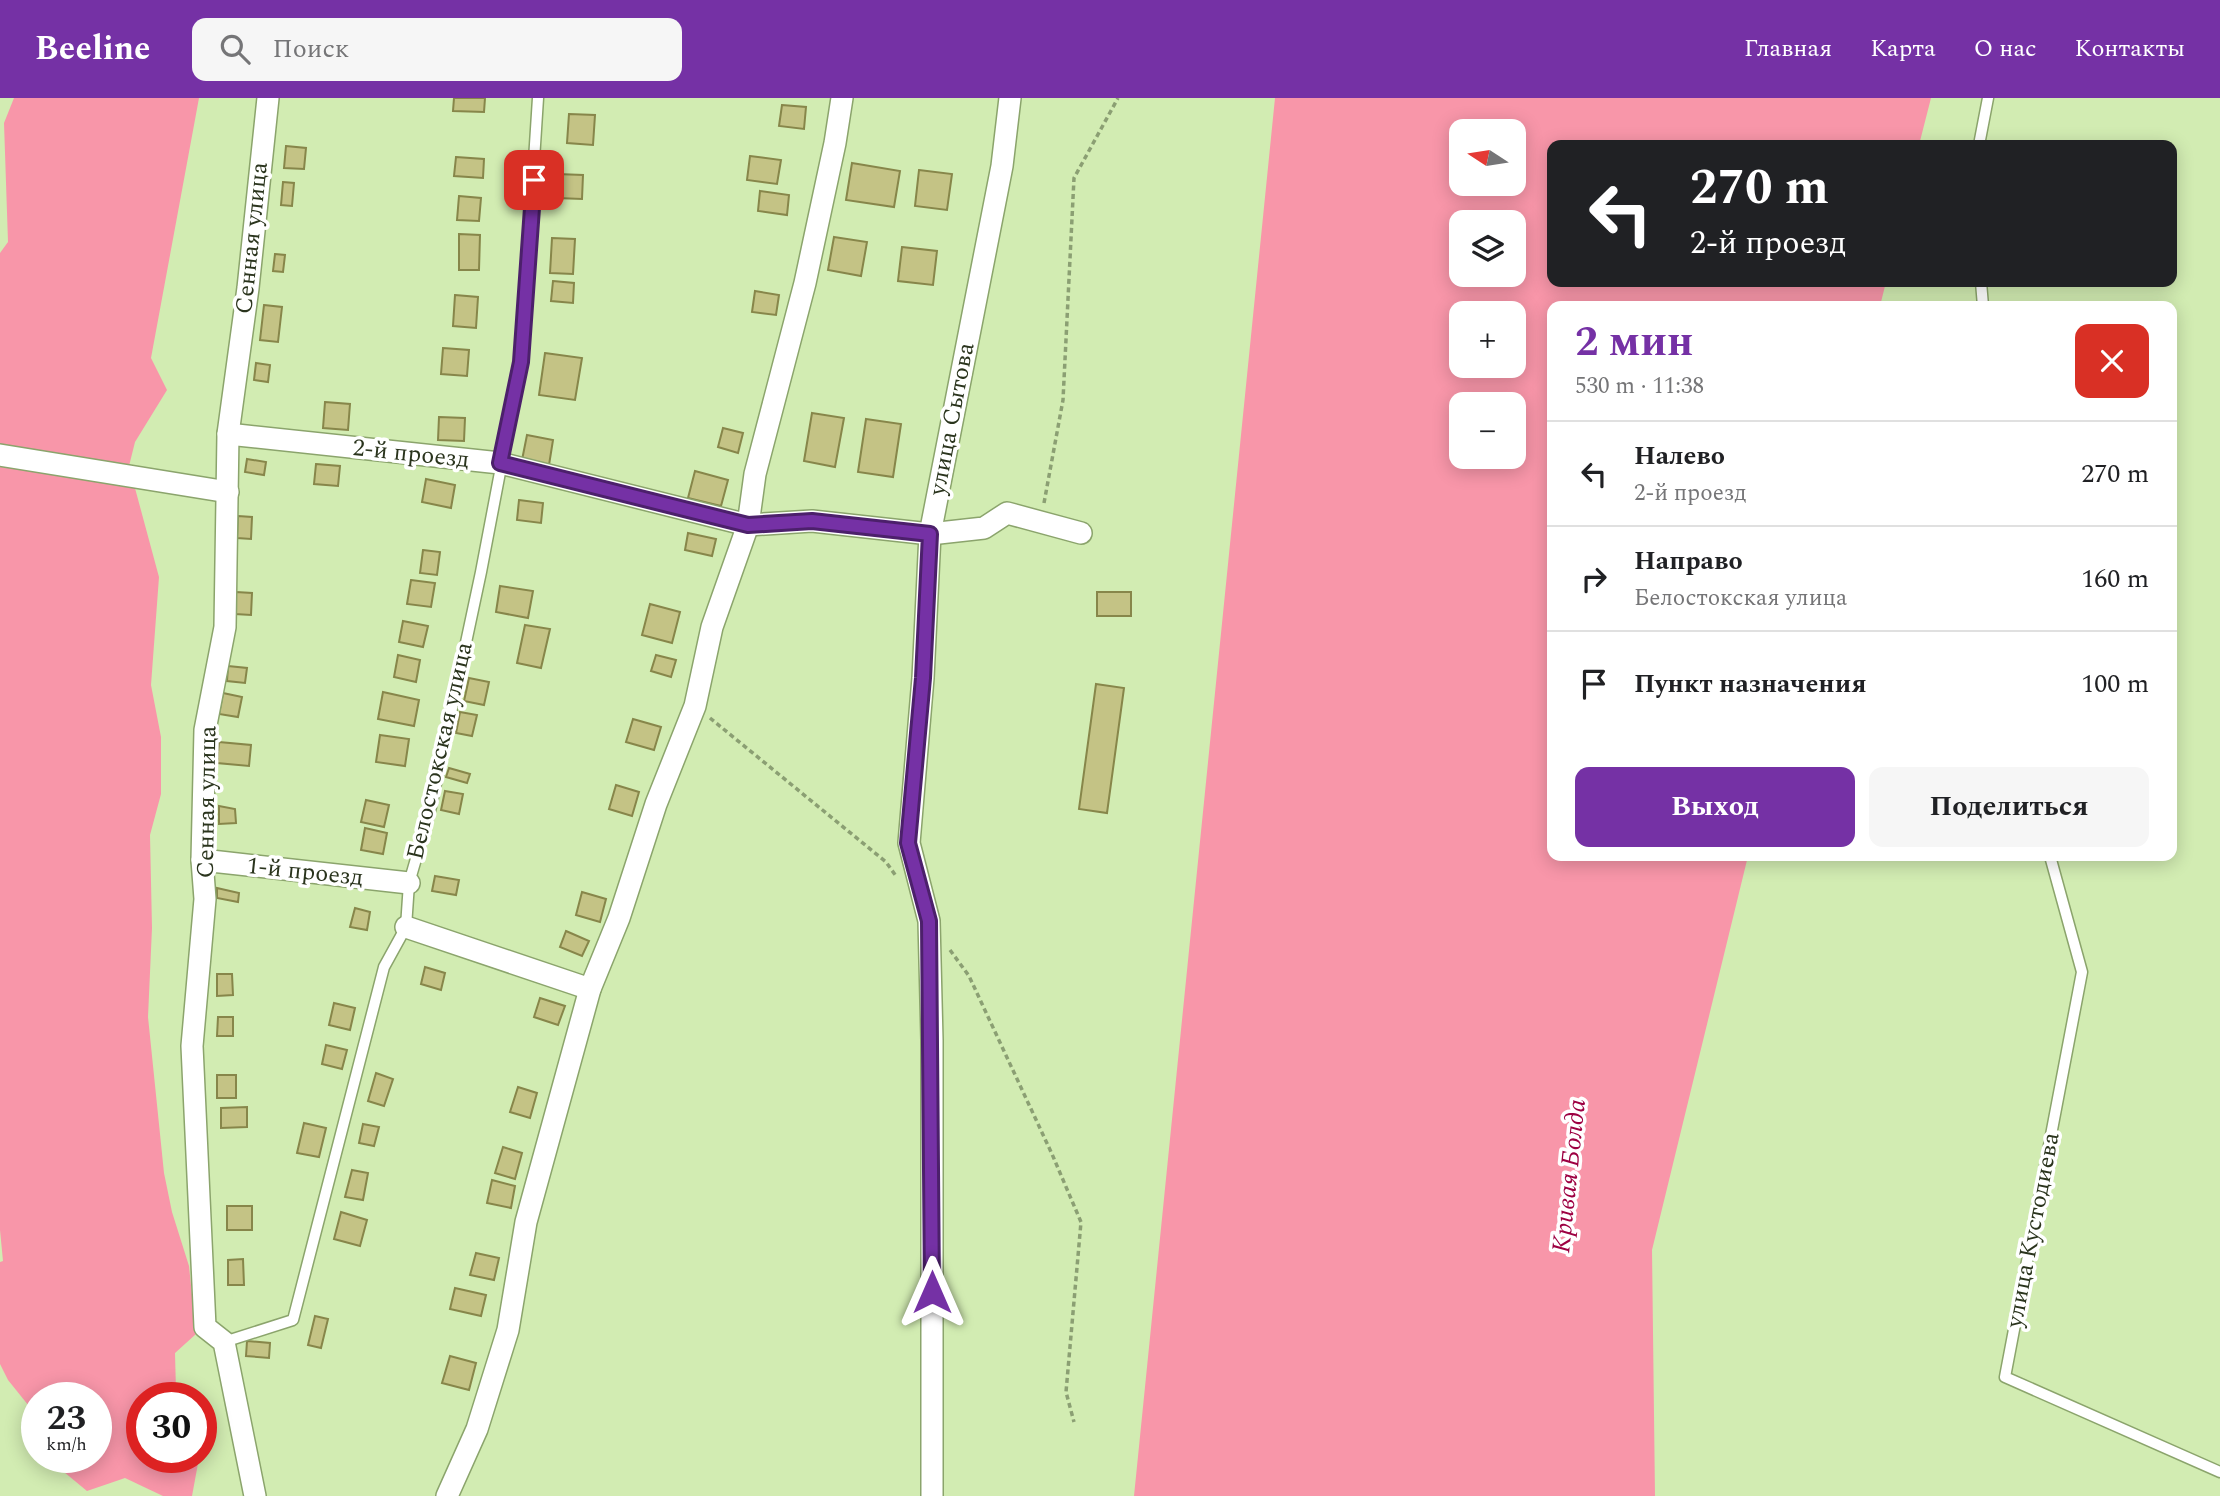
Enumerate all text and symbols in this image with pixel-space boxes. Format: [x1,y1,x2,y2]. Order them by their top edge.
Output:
search box [192,18,682,81]
text: Beeline [35,24,150,74]
text: Поиск [272,29,349,69]
icon: search [216,30,254,68]
text: Главная [1744,31,1832,67]
text: Карта [1870,31,1936,67]
text: О нас [1974,31,2037,67]
text: Контакты [2075,31,2185,67]
north arrow [1449,119,1526,196]
map controls [1449,119,1526,469]
pin [504,150,564,210]
text: 270 m [1690,151,1829,226]
street label: Сенная улица [226,160,278,316]
icon: arrive [515,161,553,199]
icon: left [1575,168,1666,259]
button: layers [1449,210,1526,287]
text: 2-й проезд [1690,219,1847,268]
button: + [1449,301,1526,378]
text: 2 мин [1575,311,1693,374]
button: close [2075,324,2149,398]
street label: улица Сытова [919,339,985,499]
text: 530 m · 11:38 [1575,369,1704,404]
button: − [1449,392,1526,469]
street label: 2-й проезд [351,430,471,478]
text: Налево [1634,436,1725,476]
text: 270 m [2081,454,2149,494]
icon: left [1575,455,1613,493]
text: 2-й проезд [1634,476,1747,511]
text: Направо [1634,541,1743,581]
text: 160 m [2081,559,2149,599]
icon: right [1575,560,1613,598]
text: Белостокская улица [1634,581,1847,616]
street label: Белостокская улица [397,638,483,863]
text: Пункт назначения [1634,664,1867,704]
text: 100 m [2081,664,2149,704]
icon: arrive [1575,665,1613,703]
street label: Сенная улица [188,725,226,879]
button: Выход [1575,767,1855,847]
button: Поделиться [1869,767,2149,847]
street label: 1-й проезд [245,848,365,896]
water label: Кривая Болда [1541,1097,1597,1255]
street label: улица Кустодиева [1996,1129,2070,1332]
position arrow [895,1255,969,1329]
speed limit sign: 30 [126,1382,217,1473]
text: 23 [47,1392,86,1445]
text: km/h [46,1431,87,1458]

